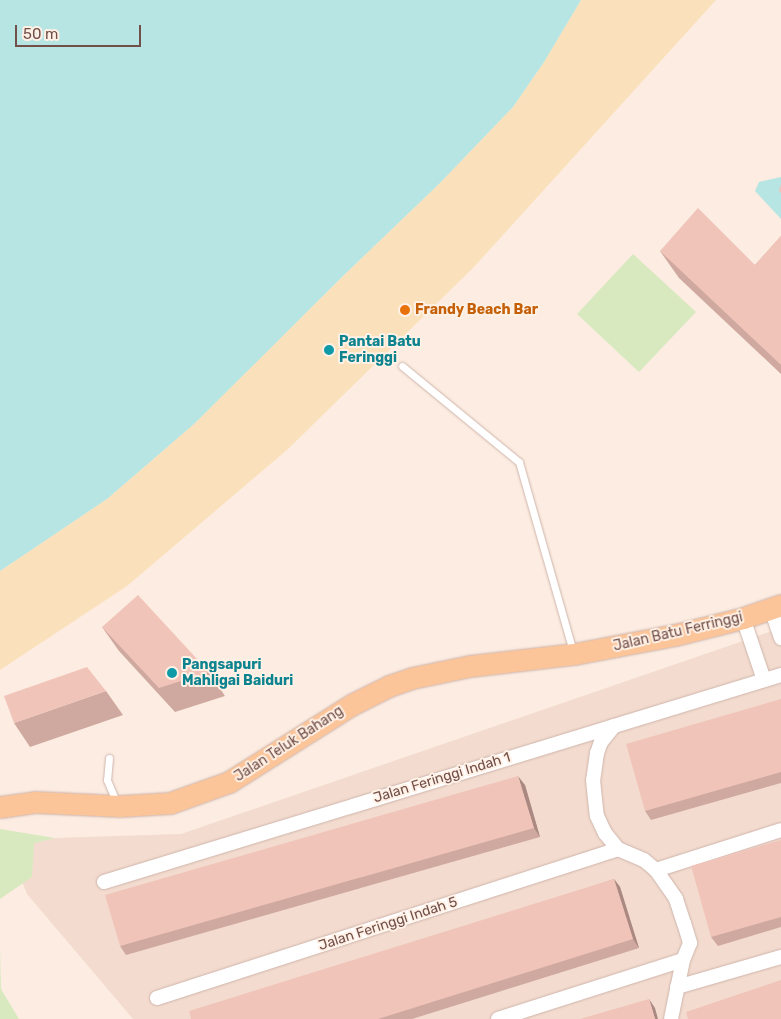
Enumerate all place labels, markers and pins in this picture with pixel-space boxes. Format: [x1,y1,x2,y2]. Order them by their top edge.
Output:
place label: Frandy Beach Bar [415,302,538,318]
marker: Frandy Beach Bar [399,304,411,316]
place label: Pantai Batu Feringgi [339,334,421,367]
marker: Pantai Batu Feringgi [323,344,335,356]
place label: Pangsapuri Mahligai Baiduri [182,657,293,690]
marker: Pangsapuri Mahligai Baiduri [166,667,178,679]

